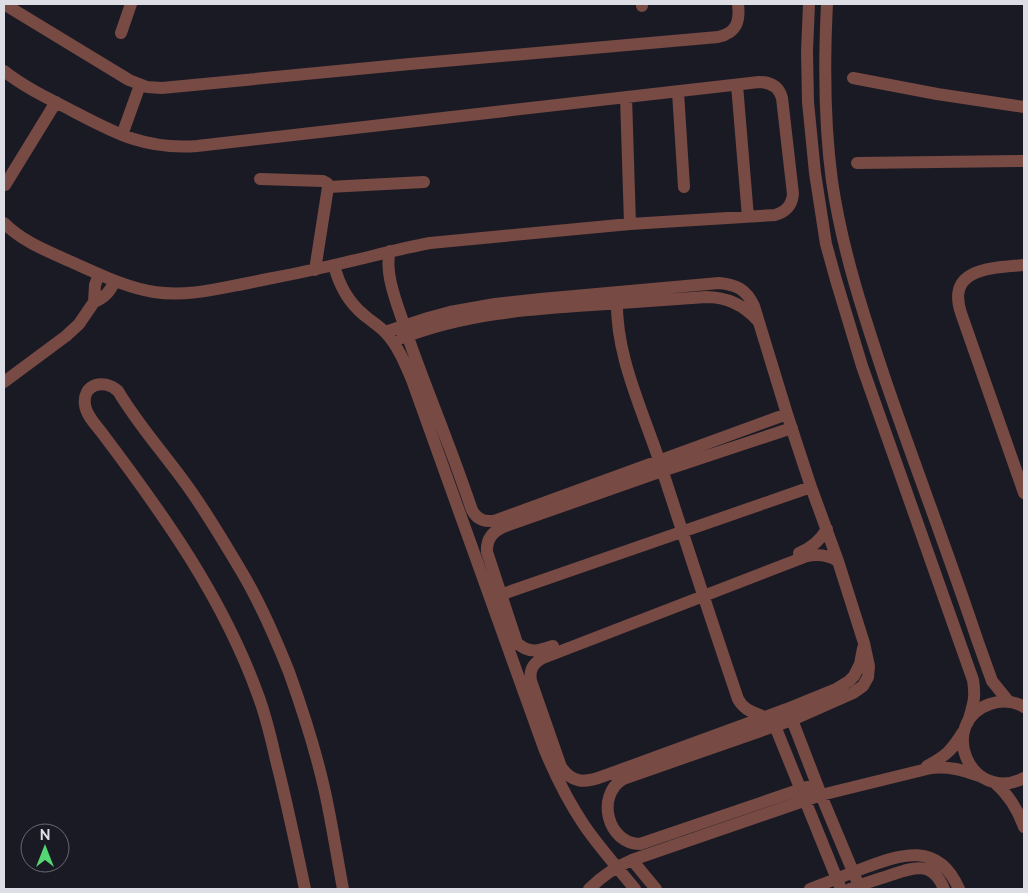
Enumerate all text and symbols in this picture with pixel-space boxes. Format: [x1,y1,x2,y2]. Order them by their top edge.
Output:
north arrow [20,823,70,873]
text: N [40,827,50,843]

